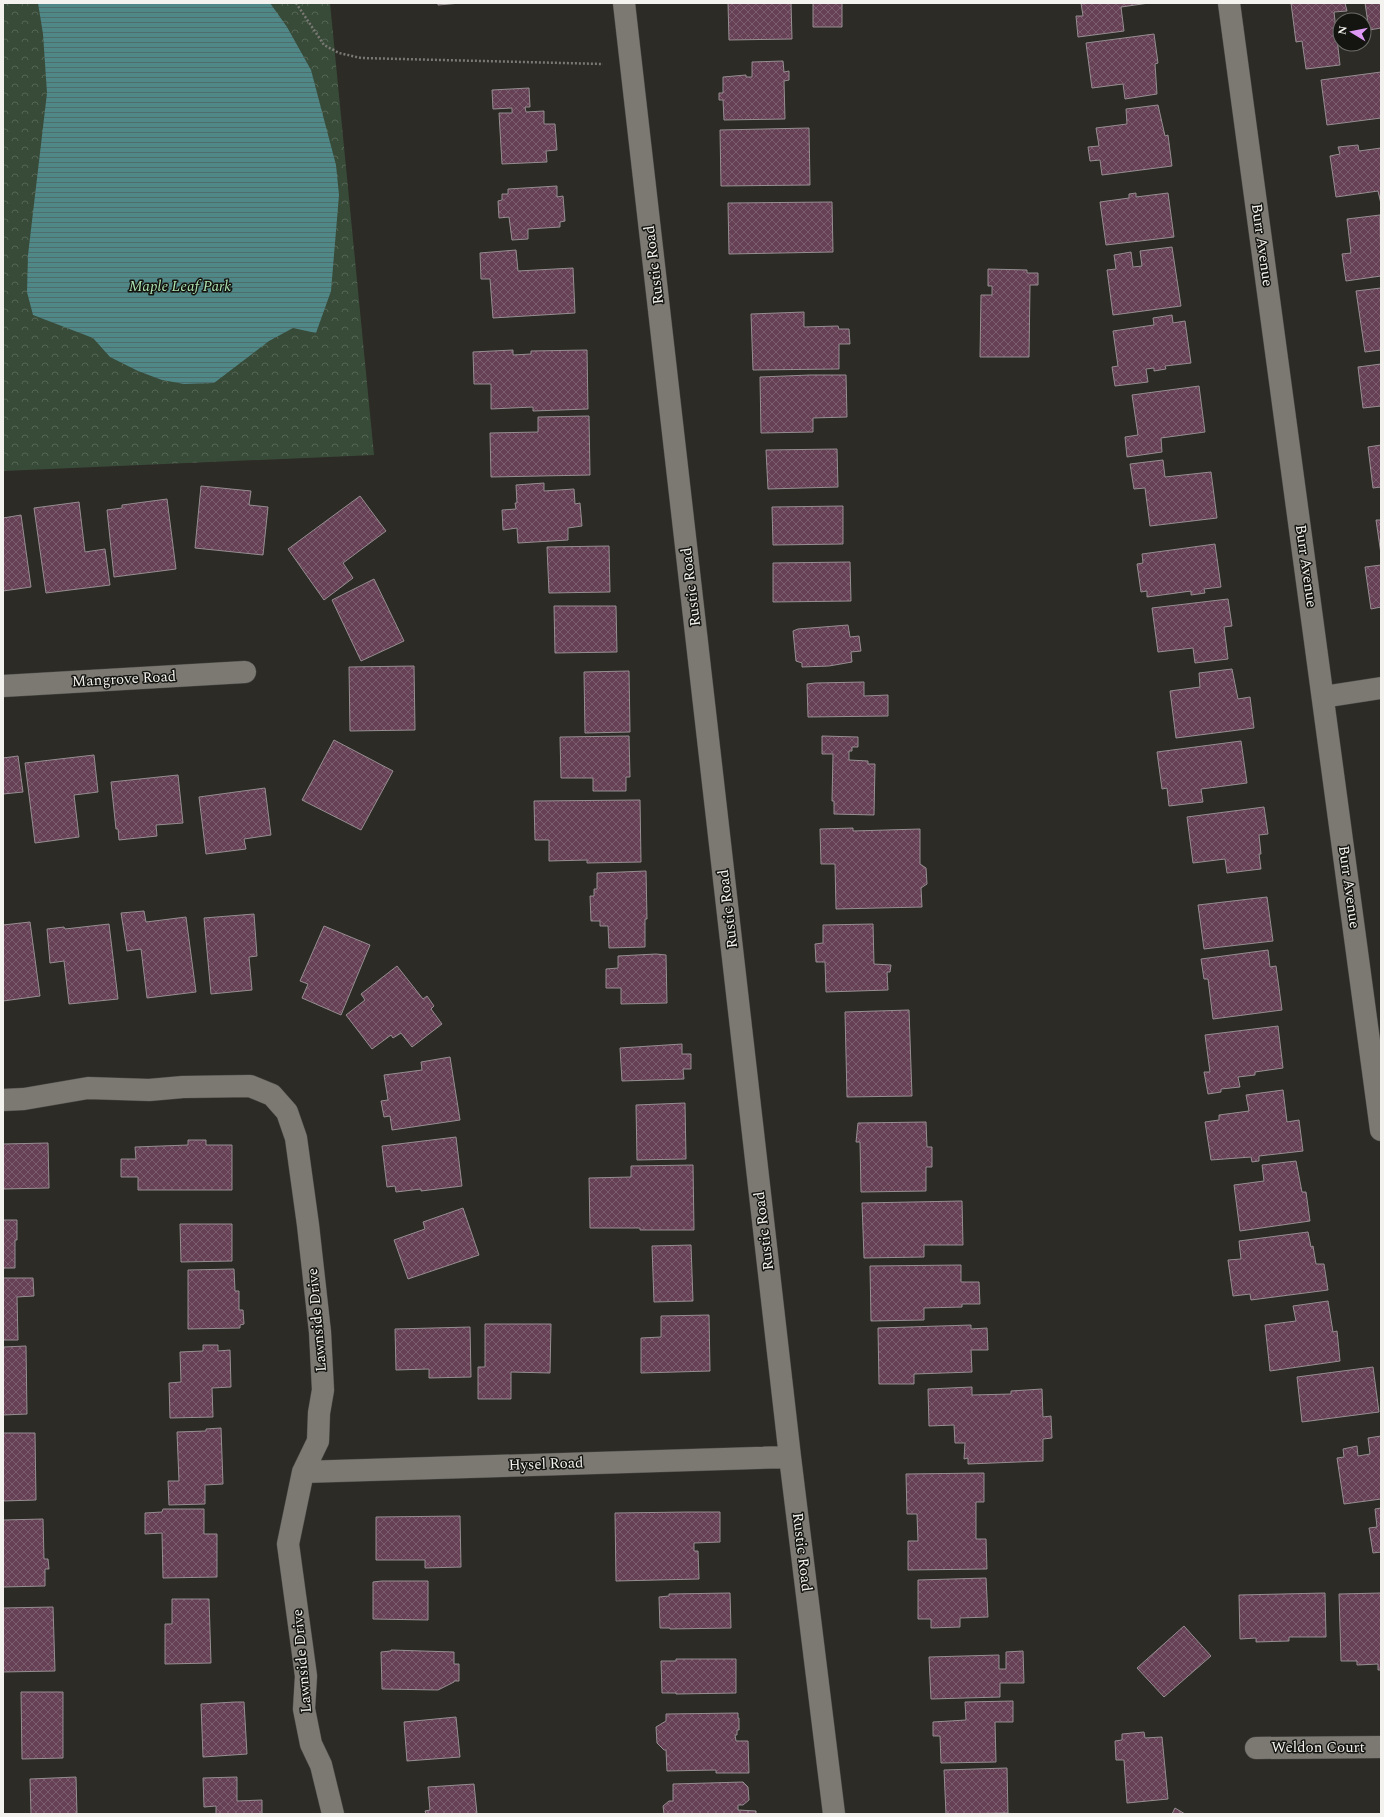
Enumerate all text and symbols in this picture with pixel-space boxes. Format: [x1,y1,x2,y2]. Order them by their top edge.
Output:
north arrow [1332,12,1372,52]
text: N [1333,24,1352,36]
street label: Burr Avenue [1245,202,1279,288]
street label: Rustic Road [638,224,670,306]
park label: Maple Leaf Park [129,275,231,298]
street label: Burr Avenue [1289,523,1323,609]
street label: Rustic Road [675,546,707,628]
street label: Mangrove Road [71,665,177,693]
street label: Burr Avenue [1332,844,1366,930]
street label: Rustic Road [712,868,744,950]
street label: Rustic Road [748,1190,780,1272]
street label: Lawnside Drive [301,1267,333,1373]
street label: Hysel Road [508,1451,584,1477]
street label: Rustic Road [786,1511,818,1593]
street label: Lawnside Drive [286,1608,318,1714]
street label: Weldon Court [1271,1736,1365,1759]

